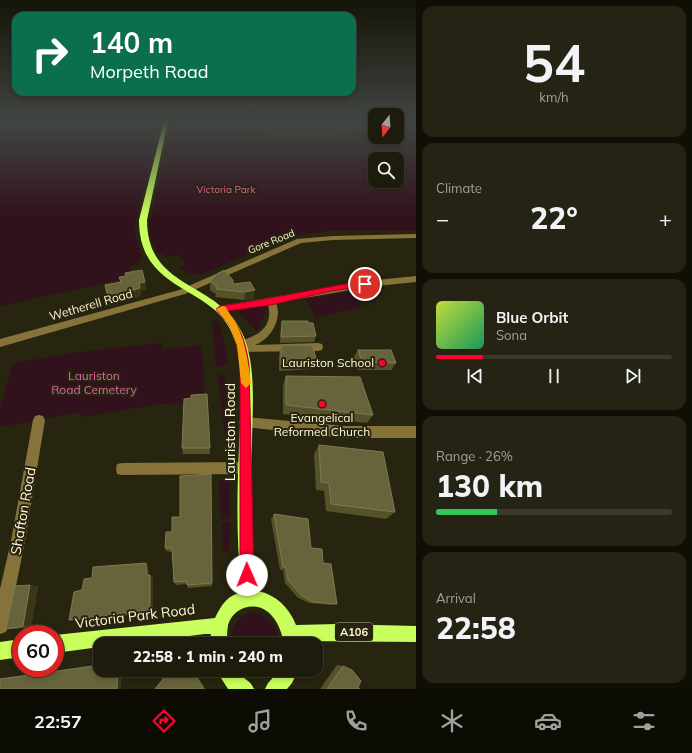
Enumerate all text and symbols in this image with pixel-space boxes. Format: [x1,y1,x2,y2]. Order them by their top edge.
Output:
text: 140 m [90,25,173,60]
icon: right [24,28,76,80]
text: 54 [523,30,585,95]
text: Morpeth Road [90,60,209,83]
text: km/h [539,89,569,105]
north arrow [368,108,404,144]
map controls [368,108,404,188]
button: search [368,152,404,188]
text: Climate [436,180,482,196]
park label: Victoria Park [196,183,256,196]
text: 22° [530,199,578,237]
text: − [436,205,449,233]
text: + [659,205,672,233]
street label: Gore Road [246,226,296,257]
pin [348,267,382,301]
icon: arrive [354,273,376,295]
street label: Wetherell Road [47,285,134,324]
text: Blue Orbit [496,308,568,327]
text: Sona [496,327,527,343]
place label: Lauriston School [282,355,374,370]
marker: Lauriston School [377,358,387,368]
icon: previous [464,365,486,387]
icon: pause [543,365,565,387]
icon: next [622,365,644,387]
park label: Lauriston Road Cemetery [51,368,137,397]
street label: Lauriston Road [221,383,239,481]
marker: Evangelical Reformed Church [317,399,327,409]
place label: Evangelical Reformed Church [274,410,370,439]
text: Range · 26% [436,448,513,464]
street label: Shafton Road [6,466,40,556]
text: 130 km [436,467,543,505]
position arrow [226,554,268,596]
text: Arrival [436,590,476,606]
street label: Victoria Park Road [74,600,196,632]
text: 22:58 [436,609,516,647]
road number: A106 [335,623,373,641]
speed limit sign: 60 [12,625,64,677]
text: 22:58 · 1 min · 240 m [133,647,283,666]
icon: directions [150,707,178,735]
icon: music [246,707,274,735]
icon: phone [342,707,370,735]
icon: climate [438,707,466,735]
icon: car [534,707,562,735]
icon: filters [630,707,658,735]
text: 22:57 [34,710,82,733]

